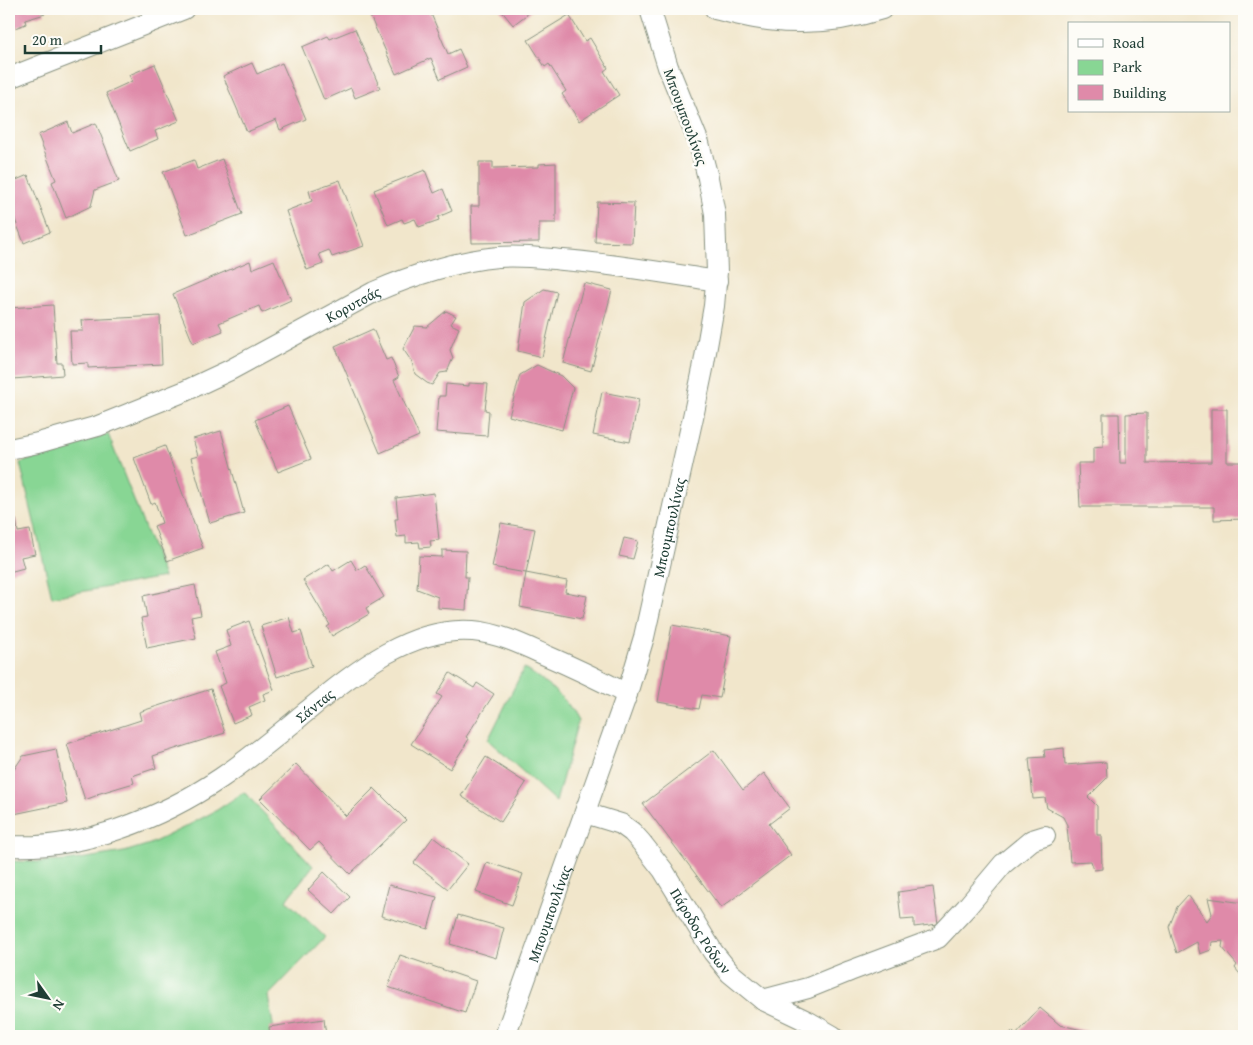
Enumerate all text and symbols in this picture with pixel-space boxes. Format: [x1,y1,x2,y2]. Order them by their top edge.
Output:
scale bar [25,22,101,54]
legend [1068,22,1230,112]
text: 20 m [32,29,63,50]
text: Road [1113,32,1144,53]
text: Park [1113,56,1142,77]
street label: Μπουμπουλίνας [659,66,714,169]
text: Building [1113,82,1167,103]
street label: Κορυτσάς [321,280,384,327]
street label: Μπουμπουλίνας [647,475,690,579]
street label: Σάντας [291,682,339,727]
street label: Μπουμπουλίνας [522,861,576,965]
street label: Πάροδος Ρόδων [666,884,737,978]
north arrow [22,972,72,1022]
text: N [48,996,70,1015]

